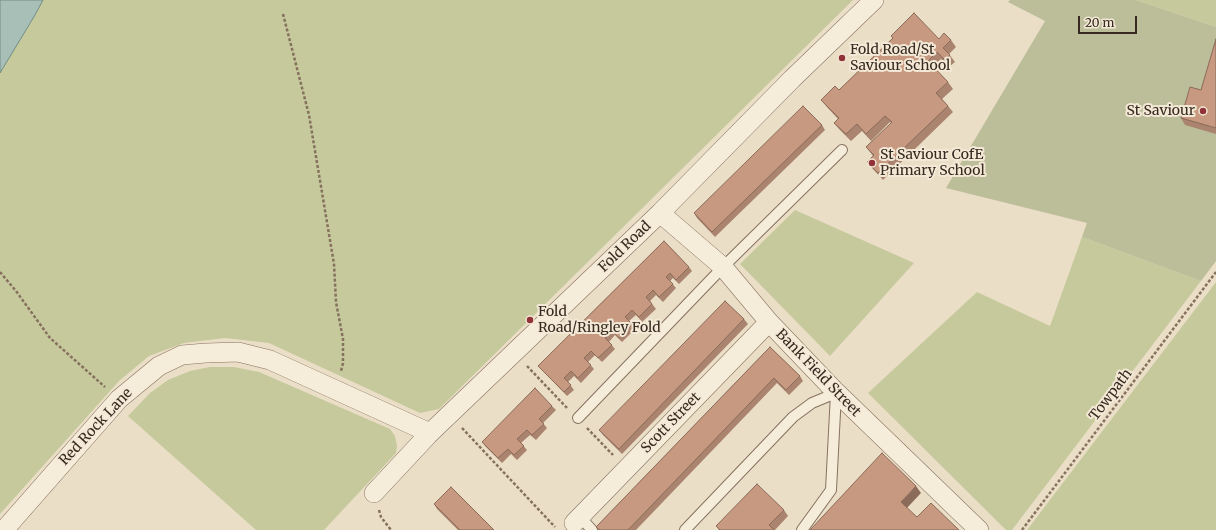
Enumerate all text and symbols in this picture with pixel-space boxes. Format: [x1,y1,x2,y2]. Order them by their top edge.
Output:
scale bar [1080,8,1139,34]
text: 20 m [1085,15,1114,30]
place label: Fold Road/St Saviour School [850,42,950,74]
marker: Fold Road/St Saviour School [837,53,847,63]
place label: St Saviour [1127,103,1195,119]
marker: St Saviour [1198,106,1208,116]
place label: St Saviour CofE Primary School [880,147,985,180]
marker: St Saviour CofE Primary School [867,158,877,168]
street label: Fold Road [595,218,655,276]
place label: Fold Road/Ringley Fold [538,304,661,336]
marker: Fold Road/Ringley Fold [525,315,535,325]
street label: Bank Field Street [772,326,864,420]
street label: Towpath [1086,366,1136,424]
street label: Red Rock Lane [56,385,136,469]
street label: Scott Street [638,389,704,457]

